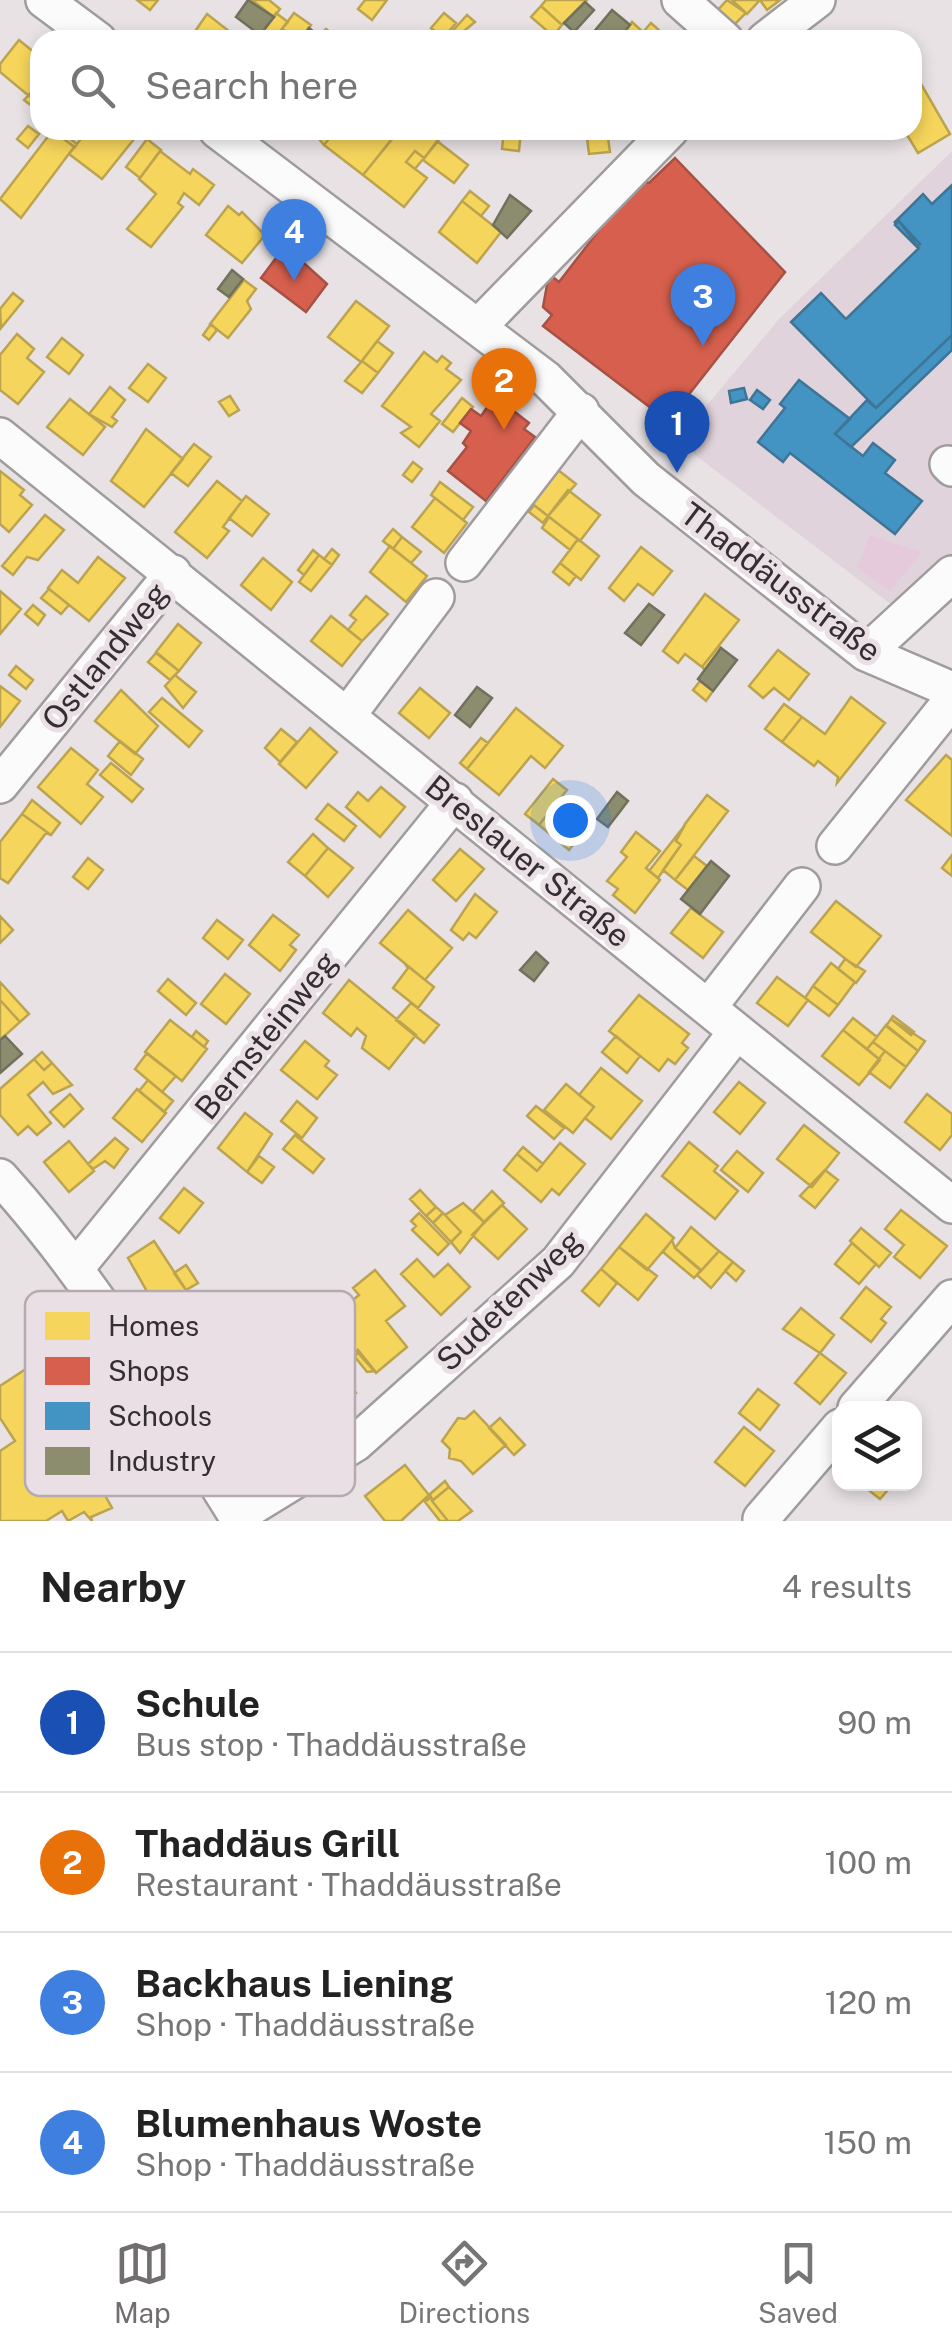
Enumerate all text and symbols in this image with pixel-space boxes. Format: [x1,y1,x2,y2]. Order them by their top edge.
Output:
search box [30,30,922,140]
icon: search [65,58,120,113]
text: Search here [145,63,358,108]
pin: 4 [262,198,326,281]
pin: 3 [670,264,736,346]
pin: 2 [472,348,536,430]
pin: 1 [644,390,710,473]
street label: Thaddäusstraße [674,495,888,669]
street label: Ostlandweg [34,575,176,737]
street label: Breslauer Straße [418,767,638,955]
your location [545,795,596,846]
street label: Bernsteinweg [187,944,345,1126]
street label: Sudetenweg [429,1222,589,1378]
legend [25,1291,355,1496]
text: Homes [108,1309,199,1342]
text: Shops [108,1354,190,1387]
text: Schools [108,1399,212,1432]
map controls [832,1401,922,1491]
button: layers [832,1401,922,1491]
text: Industry [108,1444,216,1477]
text: Nearby [40,1562,186,1611]
text: 4 results [782,1568,912,1605]
text: Schule [135,1681,260,1726]
text: 1 [66,1704,79,1741]
text: 90 m [837,1704,912,1741]
text: Bus stop · Thaddäusstraße [135,1726,527,1763]
text: Thaddäus Grill [135,1821,400,1866]
text: 2 [62,1844,83,1881]
text: 100 m [825,1844,912,1881]
text: Restaurant · Thaddäusstraße [135,1866,562,1903]
text: Backhaus Liening [135,1961,453,2006]
text: 3 [62,1984,83,2021]
text: 120 m [825,1984,912,2021]
text: Shop · Thaddäusstraße [135,2006,475,2043]
text: Blumenhaus Woste [135,2101,482,2146]
text: 4 [62,2124,83,2161]
text: 150 m [823,2124,912,2161]
text: Shop · Thaddäusstraße [135,2146,475,2183]
tab: Map [114,2236,171,2329]
tab: Directions [399,2236,530,2329]
tab: Saved [758,2236,838,2329]

